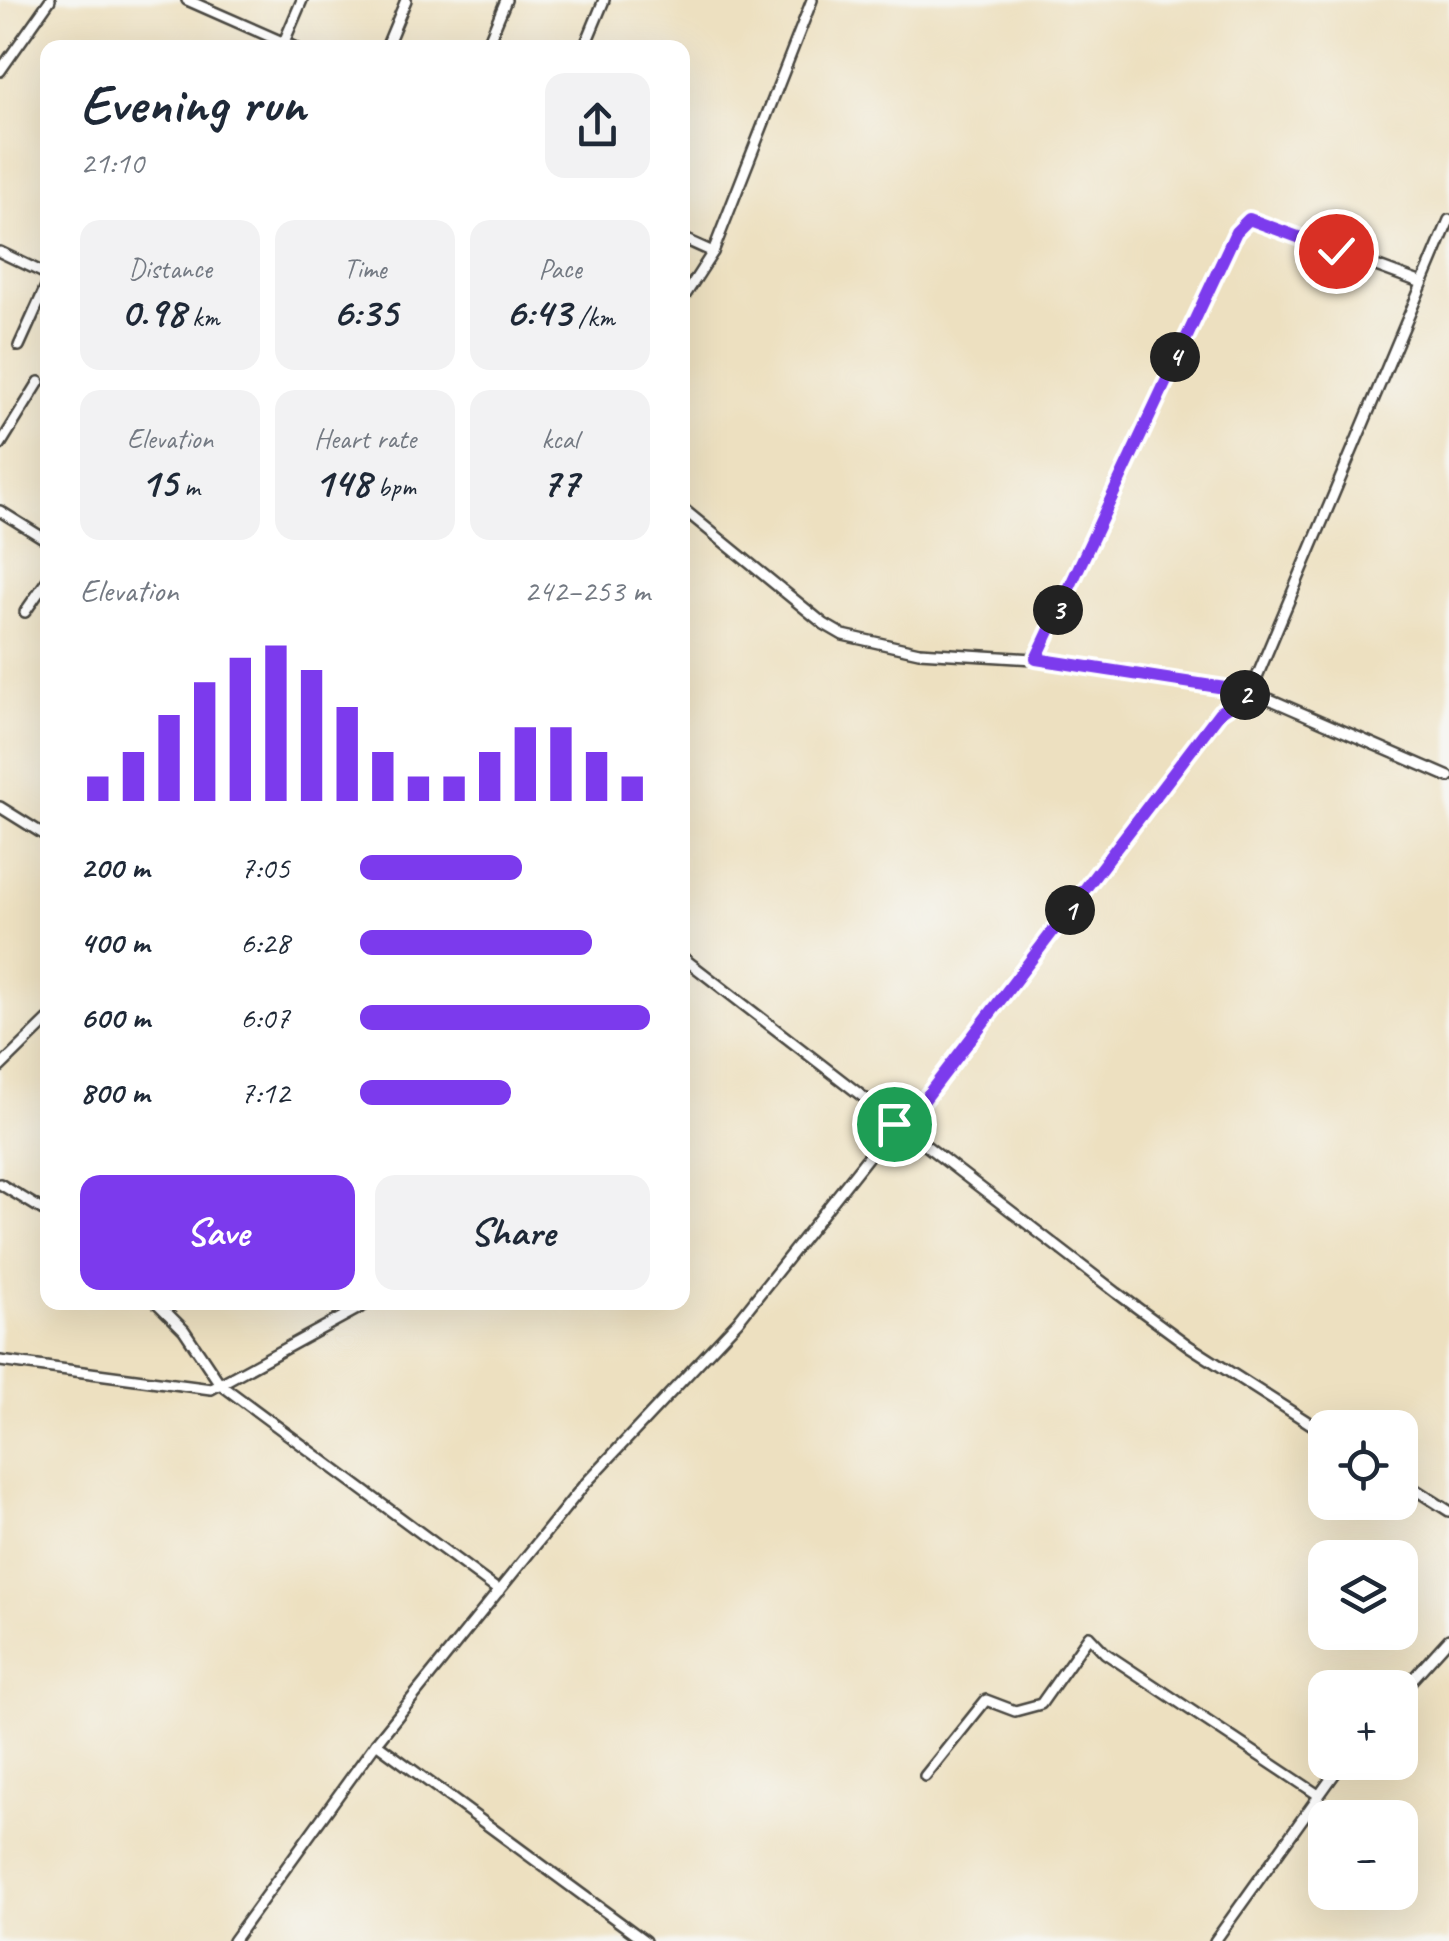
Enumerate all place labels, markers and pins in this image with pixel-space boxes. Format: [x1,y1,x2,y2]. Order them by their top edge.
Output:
pin [1294,209,1379,294]
pin: 4 [1150,332,1200,382]
pin: 3 [1033,585,1083,635]
pin: 2 [1220,670,1270,720]
pin: 1 [1045,885,1095,935]
pin [852,1082,937,1167]

